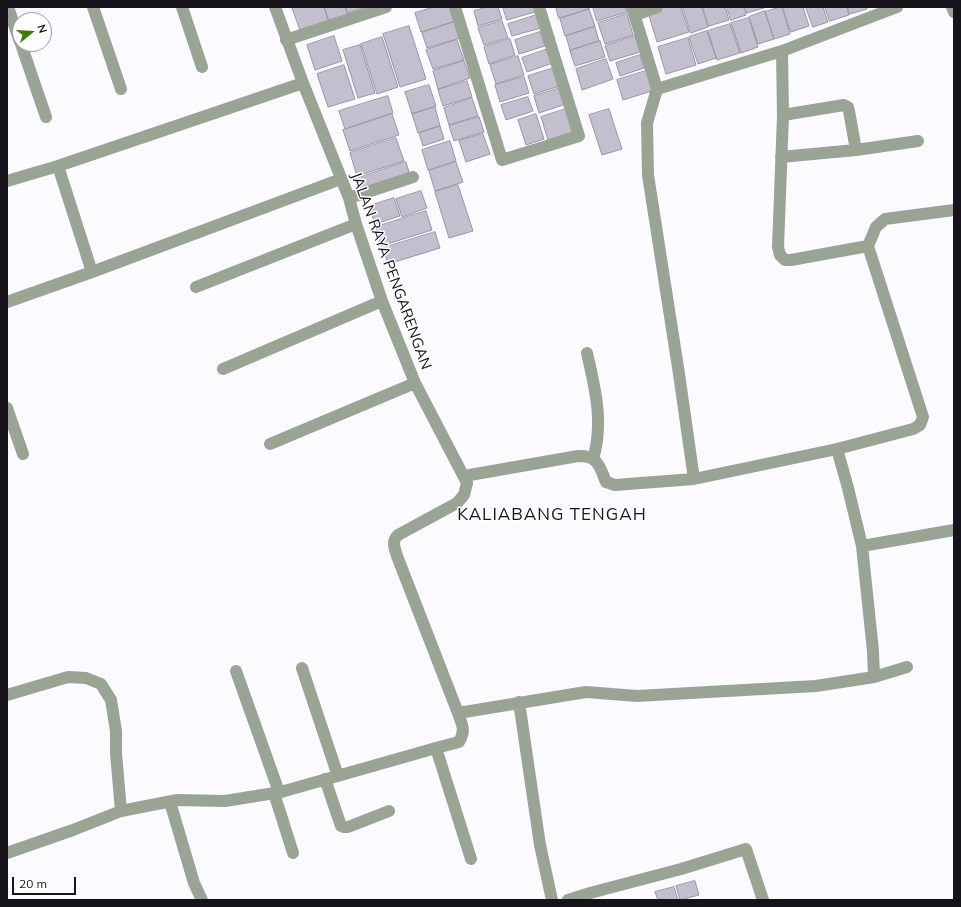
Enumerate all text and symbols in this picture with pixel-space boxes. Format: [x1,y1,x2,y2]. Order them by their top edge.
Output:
north arrow [12,12,52,52]
text: N [35,22,50,35]
street label: JALAN RAYA PENGARENGAN [347,170,435,372]
district label: KALIABANG TENGAH [457,505,647,525]
scale bar [14,869,78,895]
text: 20 m [19,876,47,891]

